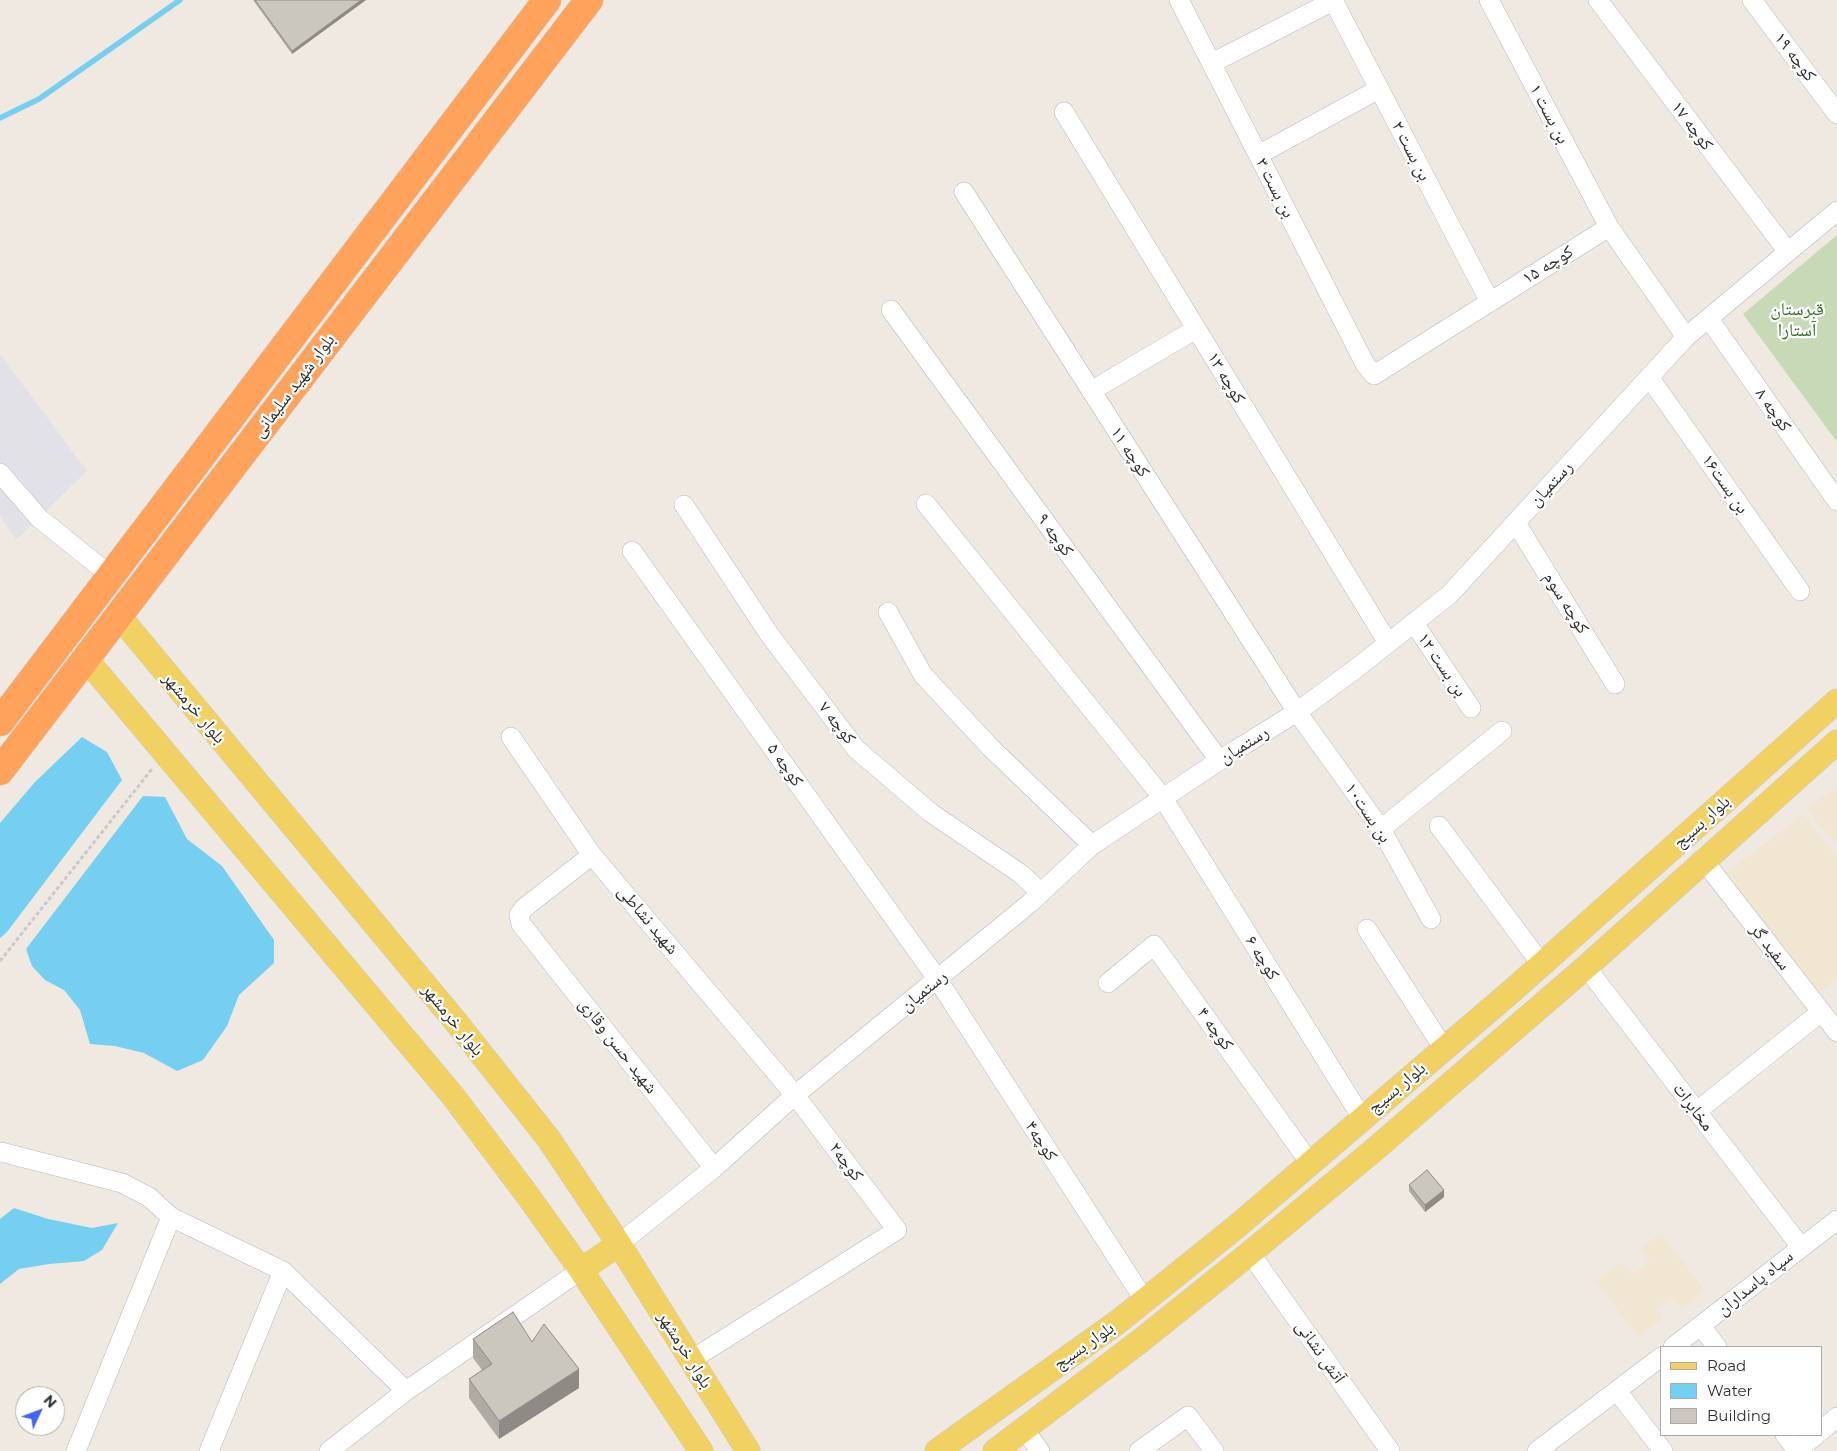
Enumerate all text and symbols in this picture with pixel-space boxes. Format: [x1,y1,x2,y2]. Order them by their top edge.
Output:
street label: کوچه ۱۹ [1769,28,1821,86]
street label: بن بست ۱ [1524,80,1574,148]
street label: کوچه ۱۷ [1666,97,1718,155]
street label: بن بست ۲ [1387,117,1435,185]
street label: بن بست ۳ [1251,154,1299,222]
street label: کوچه ۱۵ [1518,241,1578,289]
park label: قبرستان آستارا [1770,299,1824,342]
street label: بلوار شهید سلیمانی [248,330,340,442]
street label: کوچه ۱۳ [1202,348,1250,408]
street label: کوچه ۸ [1750,384,1796,436]
street label: کوچه ۱۱ [1106,422,1154,482]
street label: بن بست۱۶ [1697,450,1753,518]
street label: رستمیان [1525,457,1577,511]
street label: کوچه ۹ [1032,509,1078,561]
street label: کوچه سوم [1538,568,1594,638]
street label: بن بست ۱۲ [1413,629,1471,701]
street label: بلوار خرمشهر [158,668,230,748]
street label: کوچه ۷ [814,697,860,749]
street label: رستمیان [1215,721,1273,769]
street label: کوچه ۵ [762,739,808,791]
street label: بن بست۱۰ [1340,779,1396,847]
street label: بلوار بسیج [1669,791,1735,853]
street label: شهید نشاطی [613,881,683,959]
street label: سفید گر [1745,919,1795,975]
street label: کوچه ۶ [1240,932,1284,984]
street label: رستمیان [896,966,952,1016]
street label: بلوار خرمشهر [417,980,489,1060]
street label: شهید حسن وقاری [574,994,662,1098]
street label: کوچه ۴ [1192,1003,1238,1055]
street label: بلوار بسیج [1364,1058,1430,1118]
street label: مخابرات [1668,1078,1718,1136]
street label: کوچه۴ [1020,1117,1062,1165]
street label: کوچه۲ [824,1138,868,1186]
street label: سپاه پاسداران [1712,1246,1798,1320]
street label: بلوار خرمشهر [653,1308,717,1392]
street label: آتش نشانی [1290,1316,1350,1388]
street label: بلوار بسیج [1050,1317,1118,1375]
legend [1660,1346,1822,1436]
text: Road [1707,1356,1746,1375]
text: Water [1707,1381,1753,1400]
north arrow [15,1386,65,1436]
text: N [40,1391,61,1412]
text: Building [1707,1406,1771,1425]

